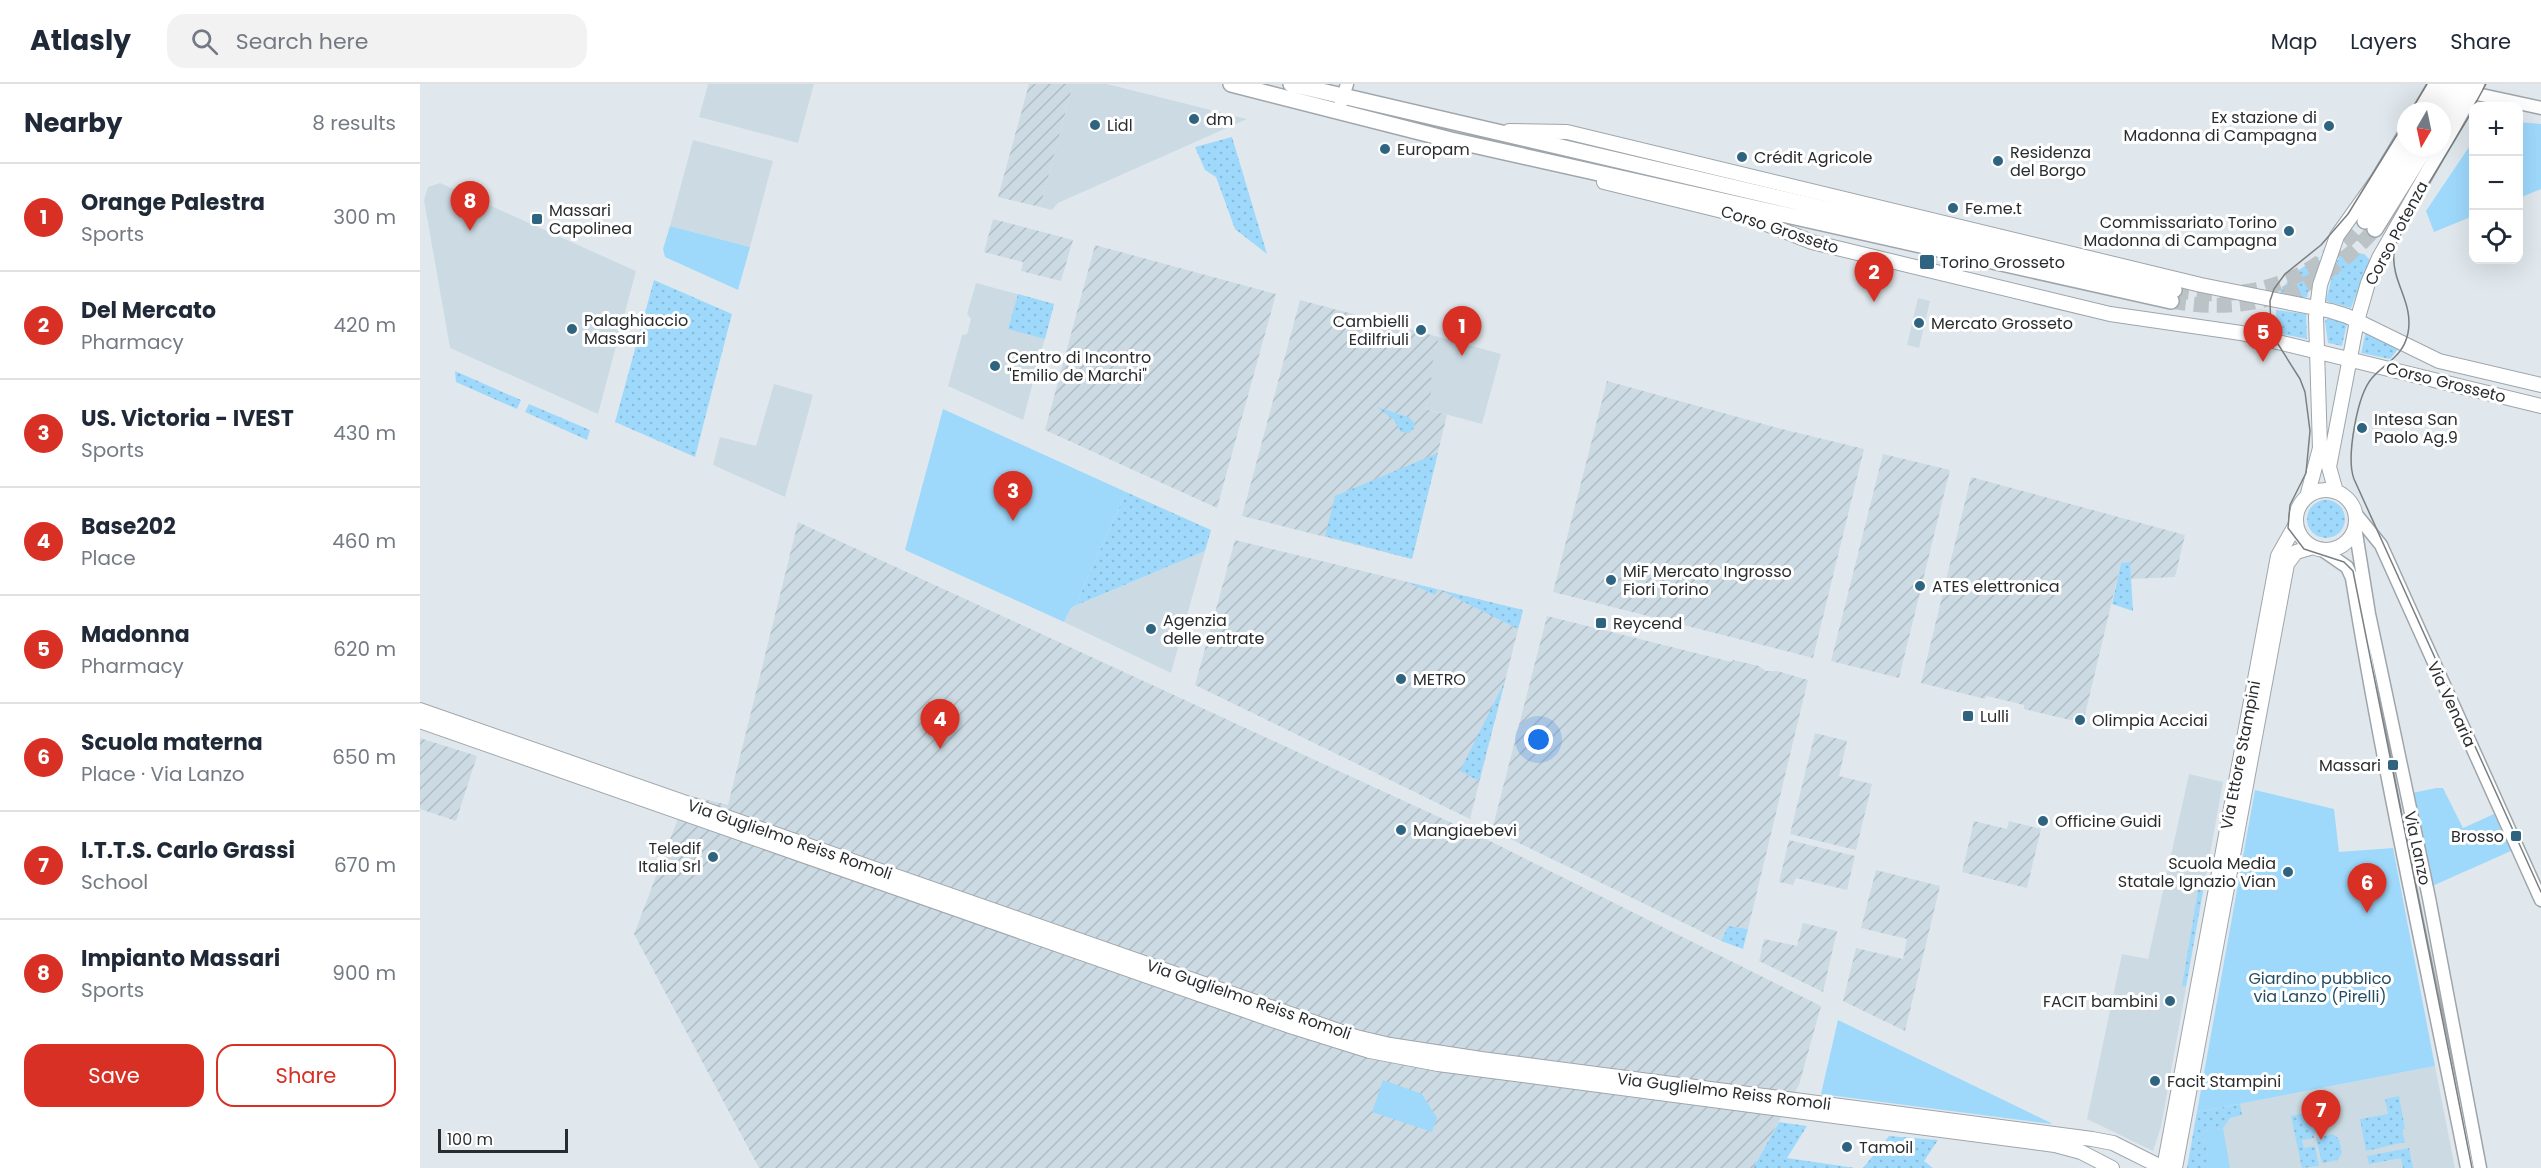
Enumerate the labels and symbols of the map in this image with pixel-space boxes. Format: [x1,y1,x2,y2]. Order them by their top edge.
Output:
north arrow [2397,102,2451,156]
place label: Ex stazione di Madonna di Campagna [2124,106,2317,147]
place label: dm [1206,108,1233,131]
marker: dm [1187,112,1201,126]
place label: Lidl [1107,114,1133,137]
marker: Lidl [1088,118,1102,132]
marker: Ex stazione di Madonna di Campagna [2322,119,2336,133]
place label: Europam [1397,138,1470,161]
place label: Residenza del Borgo [2010,141,2091,182]
marker: Europam [1378,142,1392,156]
place label: Crédit Agricole [1754,146,1872,169]
marker: Crédit Agricole [1735,150,1749,164]
marker: Residenza del Borgo [1991,154,2005,168]
street label: Corso Potenza [2359,177,2434,289]
pin: 8 [451,182,490,231]
place label: Fe.me.t [1965,197,2022,220]
place label: Massari Capolinea [549,199,632,240]
street label: Corso Grosseto [1718,200,1842,259]
marker: Fe.me.t [1946,201,1960,215]
place label: Commissariato Torino Madonna di Campagna [2084,211,2277,252]
marker: Massari Capolinea [530,212,544,226]
marker: Commissariato Torino Madonna di Campagna [2282,224,2296,238]
place label: Torino Grosseto [1940,251,2065,274]
pin: 2 [1854,252,1894,302]
marker: Torino Grosseto [1918,253,1936,271]
pin: 1 [1442,306,1482,356]
place label: Palaghiaccio Massari [584,309,688,350]
place label: Cambielli Edilfriuli [1333,310,1409,351]
place label: Mercato Grosseto [1931,312,2073,335]
pin: 5 [2244,312,2282,362]
marker: Mercato Grosseto [1912,316,1926,330]
marker: Palaghiaccio Massari [565,322,579,336]
marker: Cambielli Edilfriuli [1414,323,1428,337]
place label: Centro di Incontro "Emilio de Marchi" [1007,346,1151,387]
street label: Corso Grosseto [2384,356,2508,408]
marker: Centro di Incontro "Emilio de Marchi" [988,359,1002,373]
place label: Intesa San Paolo Ag.9 [2374,408,2458,449]
marker: Intesa San Paolo Ag.9 [2355,421,2369,435]
pin: 3 [994,472,1032,521]
place label: MiF Mercato Ingrosso Fiori Torino [1623,560,1792,601]
marker: MiF Mercato Ingrosso Fiori Torino [1604,573,1618,587]
place label: ATES elettronica [1932,575,2060,598]
marker: ATES elettronica [1913,579,1927,593]
place label: Agenzia delle entrate [1163,609,1264,650]
place label: Reycend [1613,612,1682,635]
marker: Reycend [1594,616,1608,630]
marker: Agenzia delle entrate [1144,622,1158,636]
street label: Via Venaria [2422,657,2481,751]
place label: METRO [1413,668,1466,691]
marker: METRO [1394,672,1408,686]
street label: Via Ettore Stampini [2215,679,2266,832]
pin: 4 [920,700,960,749]
place label: Lulli [1980,705,2009,728]
marker: Lulli [1961,709,1975,723]
place label: Olimpia Acciai [2092,709,2208,732]
marker: Olimpia Acciai [2073,713,2087,727]
your location [1524,725,1553,754]
place label: Massari [2319,754,2381,777]
marker: Massari [2386,758,2400,772]
street label: Via Guglielmo Reiss Romoli [684,794,895,885]
street label: Via Lanzo [2398,809,2437,887]
place label: Officine Guidi [2055,810,2162,833]
marker: Officine Guidi [2036,814,2050,828]
place label: Mangiaebevi [1413,819,1517,842]
marker: Mangiaebevi [1394,823,1408,837]
place label: Brosso [2451,825,2504,848]
marker: Brosso [2509,829,2523,843]
place label: Teledif Italia Srl [638,837,701,878]
marker: Teledif Italia Srl [706,850,720,864]
place label: Scuola Media Statale Ignazio Vian [2118,852,2276,893]
pin: 6 [2348,864,2386,913]
marker: Scuola Media Statale Ignazio Vian [2281,865,2295,879]
street label: Via Guglielmo Reiss Romoli [1143,954,1354,1045]
park label: Giardino pubblico via Lanzo (Pirelli) [2248,967,2392,1008]
place label: FACIT bambini [2043,990,2158,1013]
marker: FACIT bambini [2163,994,2177,1008]
street label: Via Guglielmo Reiss Romoli [1616,1067,1832,1116]
place label: Facit Stampini [2167,1070,2281,1093]
marker: Facit Stampini [2148,1074,2162,1088]
pin: 7 [2302,1090,2340,1140]
scale bar [438,1126,568,1154]
place label: Tamoil [1859,1136,1913,1159]
marker: Tamoil [1840,1140,1854,1154]

